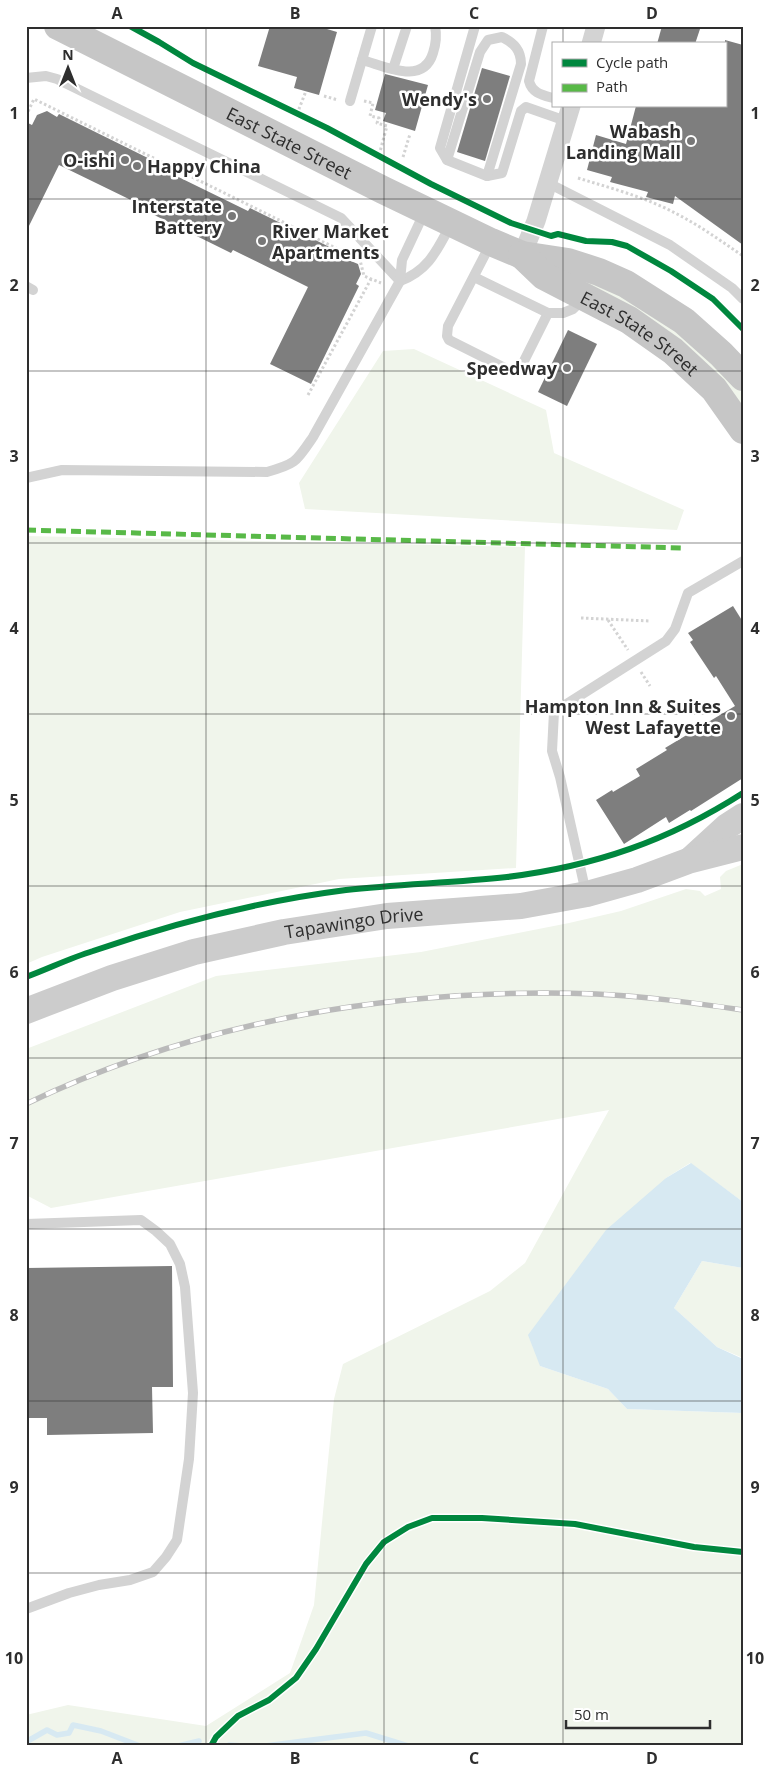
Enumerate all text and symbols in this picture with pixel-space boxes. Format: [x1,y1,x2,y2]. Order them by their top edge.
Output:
text: A [111,2,123,24]
text: B [290,2,300,24]
text: C [469,2,479,24]
text: D [646,2,658,24]
north arrow [42,42,92,92]
legend [552,42,726,108]
text: N [62,45,74,64]
text: Cycle path [596,52,668,72]
text: Path [596,76,628,96]
place label: Wendy's [402,87,477,111]
marker: Wendy's [481,93,493,105]
street label: East State Street [222,101,356,184]
text: 1 [9,102,19,124]
text: 1 [750,102,760,124]
place label: Wabash Landing Mall [566,119,681,164]
marker: Wabash Landing Mall [685,135,697,147]
place label: O-ishi [63,148,115,172]
marker: O-ishi [119,154,131,166]
place label: Happy China [147,154,261,178]
marker: Happy China [131,160,143,172]
place label: Interstate Battery [132,194,223,239]
marker: Interstate Battery [226,210,238,222]
place label: River Market Apartments [272,219,389,264]
marker: River Market Apartments [256,235,268,247]
text: 2 [9,274,19,296]
text: 2 [750,274,760,296]
street label: East State Street [577,285,704,381]
place label: Speedway [467,356,558,380]
marker: Speedway [561,362,573,374]
text: 3 [9,445,19,467]
text: 3 [750,445,760,467]
text: 4 [9,617,19,639]
text: 4 [750,617,760,639]
place label: Hampton Inn & Suites West Lafayette [525,694,721,739]
marker: Hampton Inn & Suites West Lafayette [725,710,737,722]
text: 5 [9,789,19,811]
text: 5 [750,789,760,811]
street label: Tapawingo Drive [283,901,424,944]
text: 6 [9,961,19,983]
text: 6 [750,961,760,983]
text: 7 [9,1132,19,1154]
text: 7 [750,1132,760,1154]
text: 8 [9,1304,19,1326]
text: 8 [750,1304,760,1326]
text: 9 [9,1476,19,1498]
text: 9 [750,1476,760,1498]
text: 10 [5,1647,23,1669]
text: 10 [746,1647,764,1669]
scale bar [566,1697,710,1729]
text: 50 m [574,1704,609,1724]
text: A [111,1747,123,1769]
text: B [290,1747,300,1769]
text: C [469,1747,479,1769]
text: D [646,1747,658,1769]

